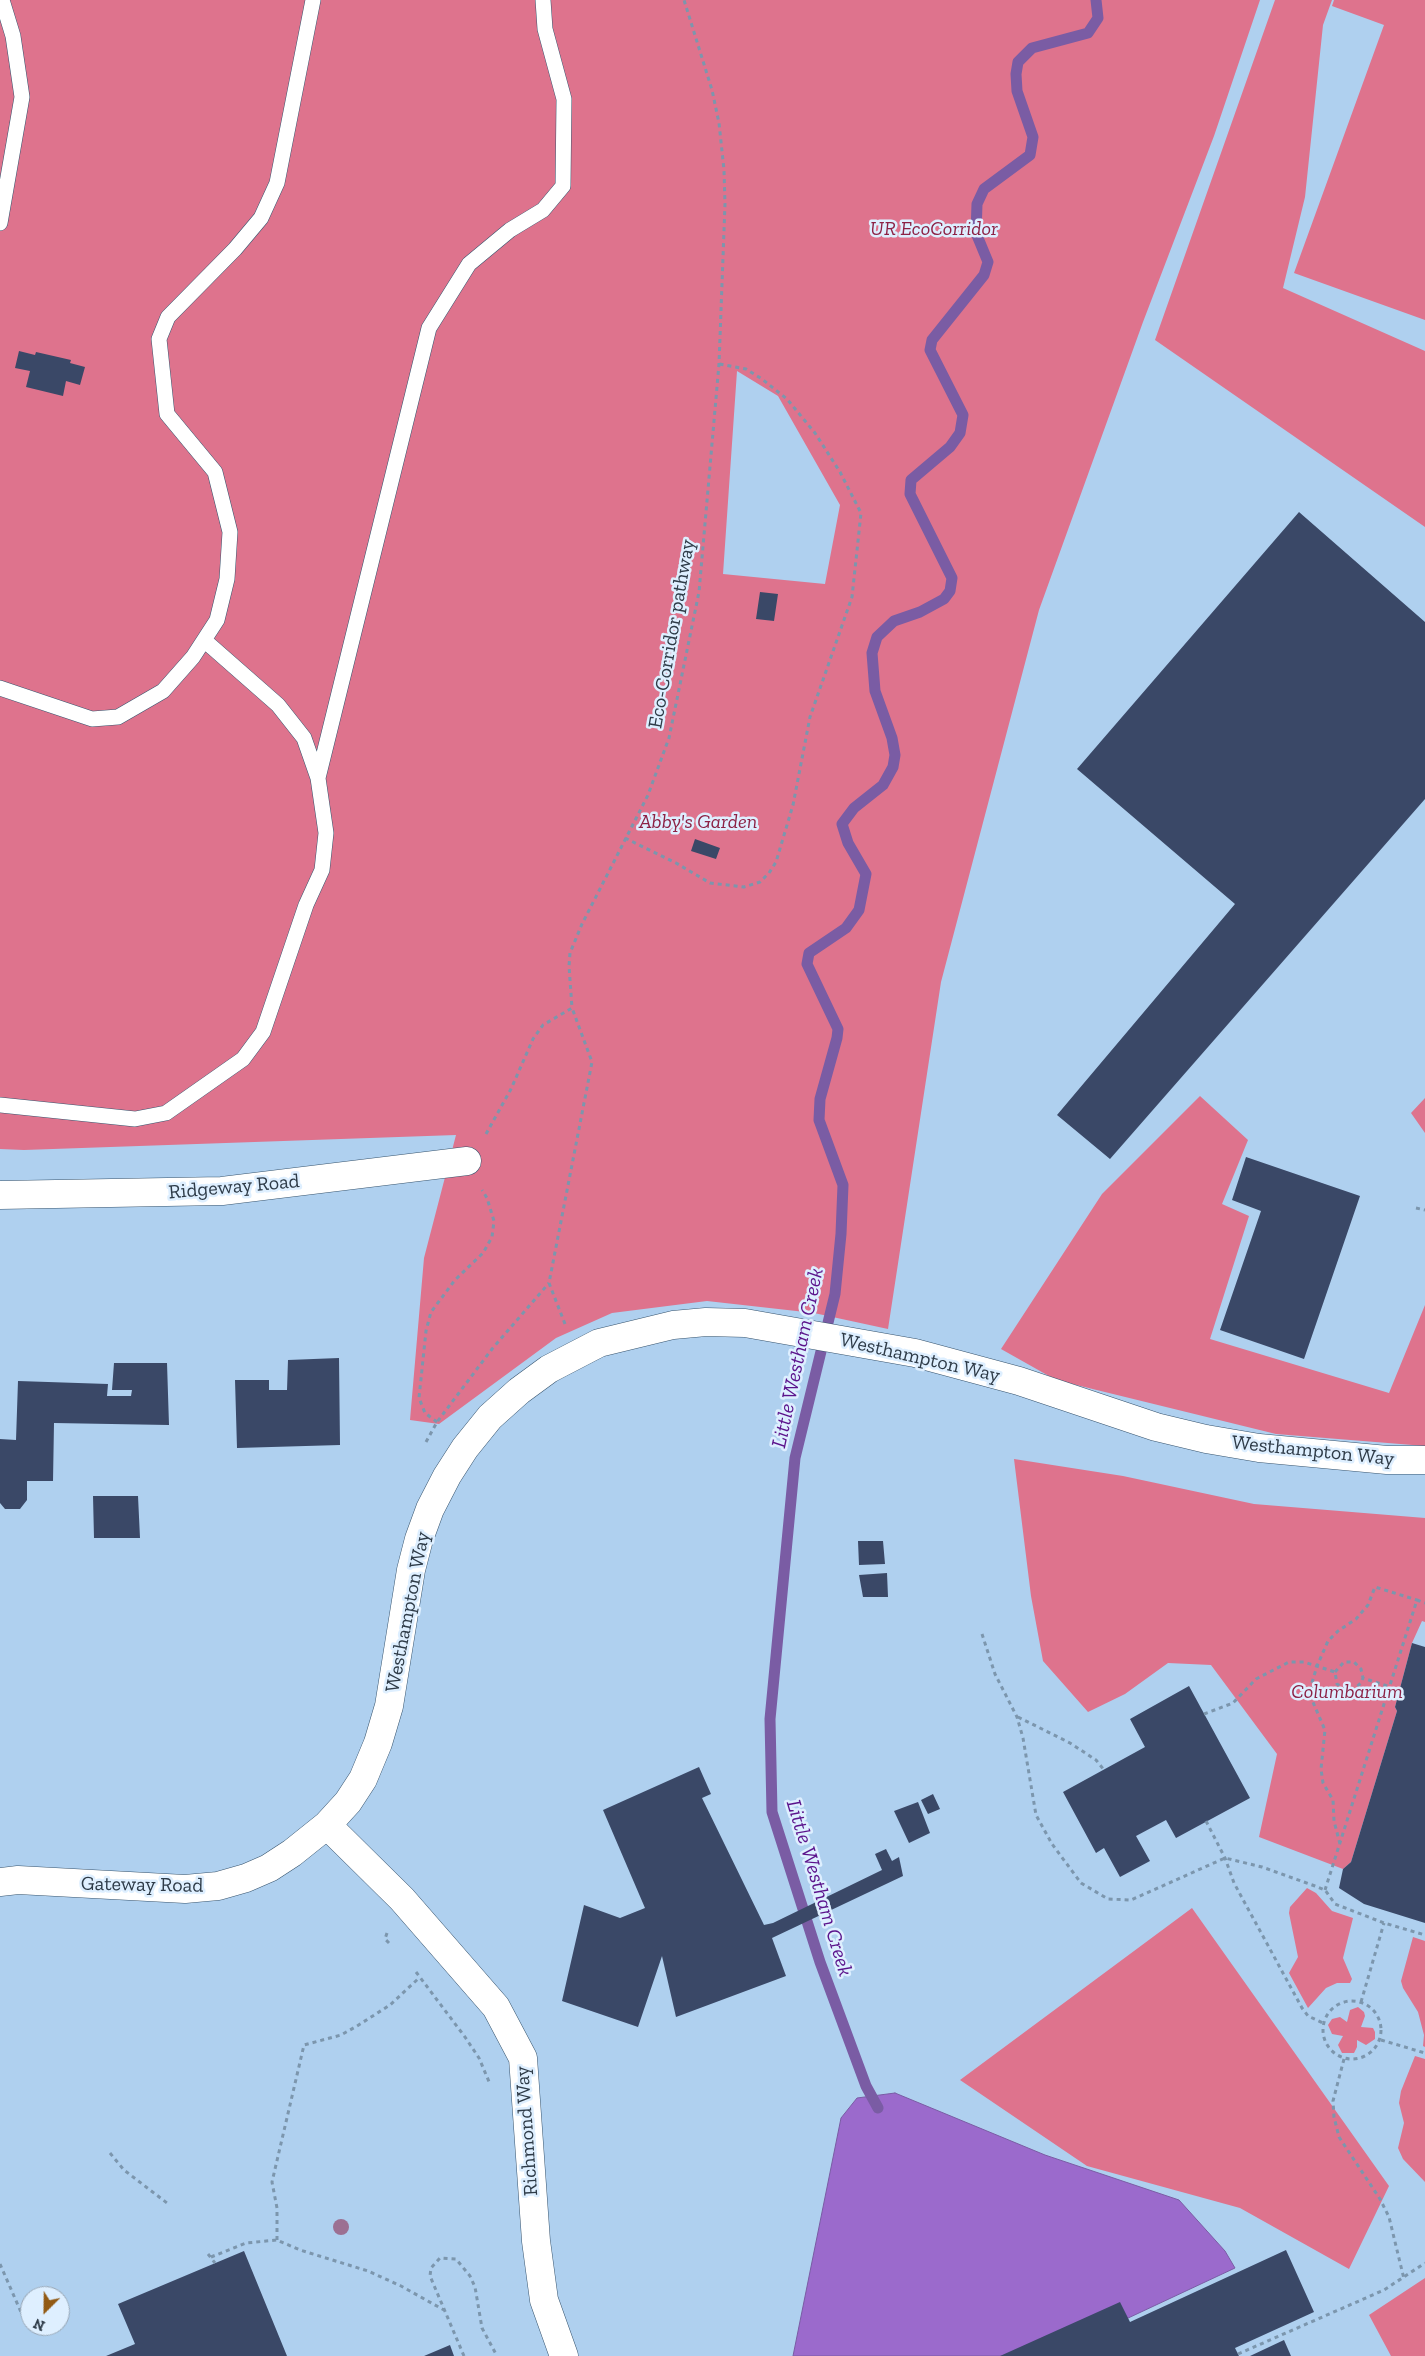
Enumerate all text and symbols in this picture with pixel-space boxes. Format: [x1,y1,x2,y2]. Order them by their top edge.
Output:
park label: UR EcoCorridor [870,217,998,241]
street label: Eco-Corridor pathway [644,538,700,730]
park label: Abby's Garden [639,810,757,834]
street label: Ridgeway Road [167,1169,301,1205]
water label: Little Westham Creek [767,1266,829,1450]
street label: Westhampton Way [838,1328,1002,1388]
street label: Westhampton Way [1230,1431,1396,1471]
street label: Westhampton Way [381,1530,435,1694]
park label: Columbarium [1291,1680,1403,1704]
water label: Little Westham Creek [780,1797,858,1979]
street label: Gateway Road [81,1872,203,1898]
street label: Richmond Way [510,2065,544,2197]
north arrow [20,2286,70,2336]
text: N [31,2314,48,2334]

